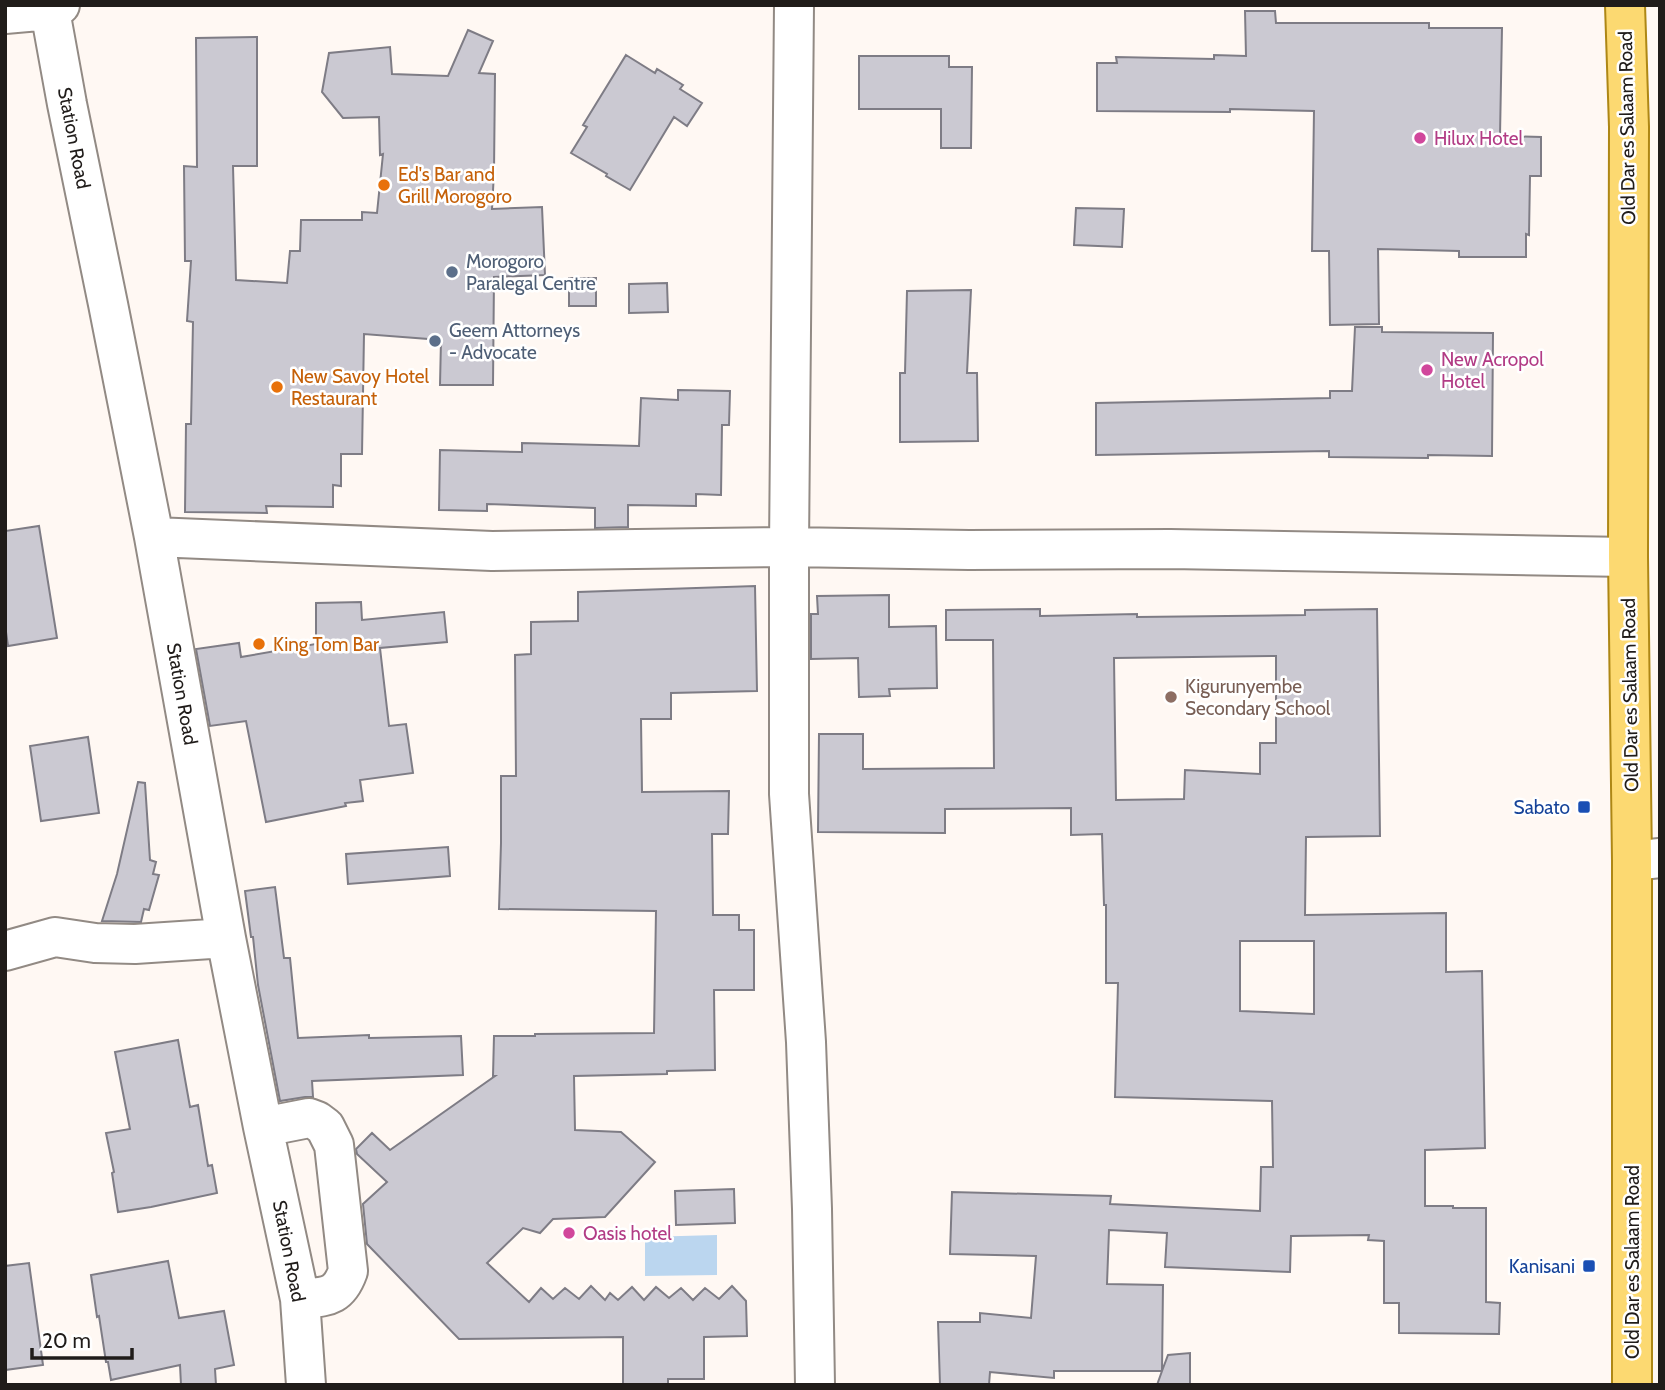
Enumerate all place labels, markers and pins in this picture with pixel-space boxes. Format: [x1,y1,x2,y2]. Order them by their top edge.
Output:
place label: Hilux Hotel [1434,127,1524,150]
marker: Hilux Hotel [1412,130,1428,146]
place label: Ed's Bar and Grill Morogoro [398,163,512,208]
marker: Ed's Bar and Grill Morogoro [376,177,392,193]
place label: Morogoro Paralegal Centre [466,250,596,295]
marker: Morogoro Paralegal Centre [444,264,460,280]
place label: Geem Attorneys - Advocate [449,319,580,364]
marker: Geem Attorneys - Advocate [427,333,443,349]
place label: New Acropol Hotel [1441,348,1544,393]
marker: New Acropol Hotel [1419,362,1435,378]
place label: New Savoy Hotel Restaurant [291,365,430,410]
marker: New Savoy Hotel Restaurant [269,379,285,395]
place label: King Tom Bar [273,633,379,656]
marker: King Tom Bar [251,636,267,652]
place label: Kigurunyembe Secondary School [1185,675,1331,720]
marker: Kigurunyembe Secondary School [1163,689,1179,705]
place label: Sabato [1514,796,1570,819]
marker: Sabato [1576,799,1592,815]
place label: Oasis hotel [583,1222,672,1245]
marker: Oasis hotel [561,1225,577,1241]
place label: Kanisani [1509,1255,1575,1278]
marker: Kanisani [1581,1258,1597,1274]

